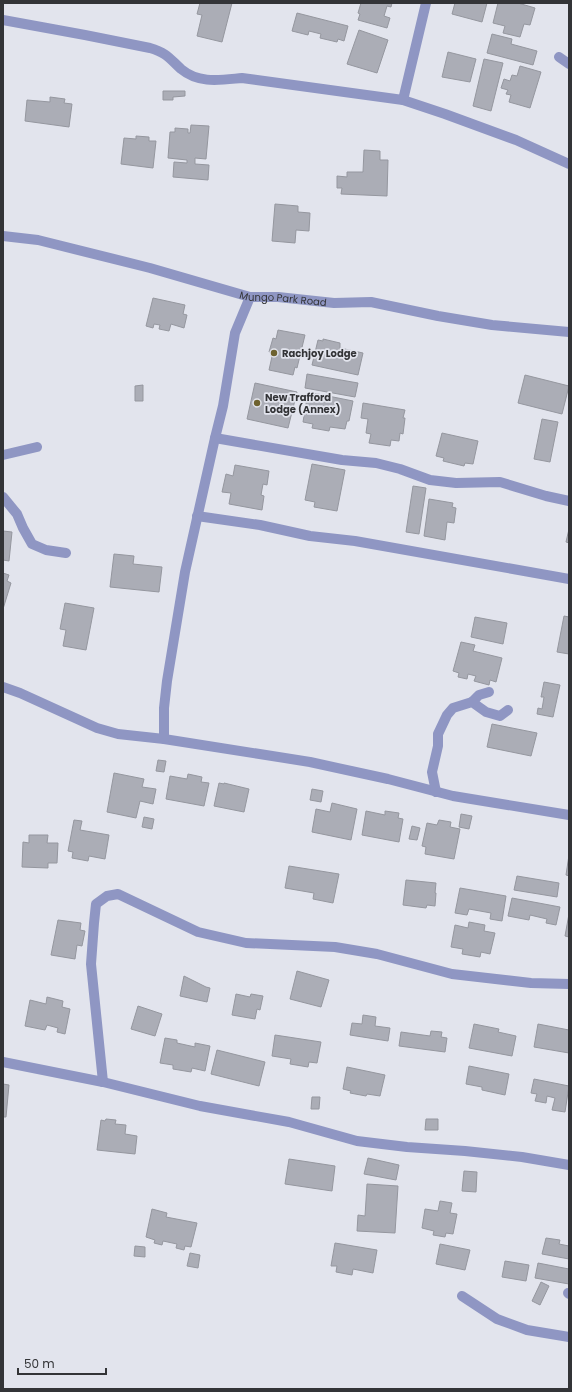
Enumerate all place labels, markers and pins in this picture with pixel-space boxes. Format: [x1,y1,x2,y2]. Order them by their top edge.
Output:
place label: Rachjoy Lodge [282,346,357,361]
marker: Rachjoy Lodge [269,348,279,358]
place label: New Trafford Lodge (Annex) [265,390,340,417]
marker: New Trafford Lodge (Annex) [252,398,262,408]

